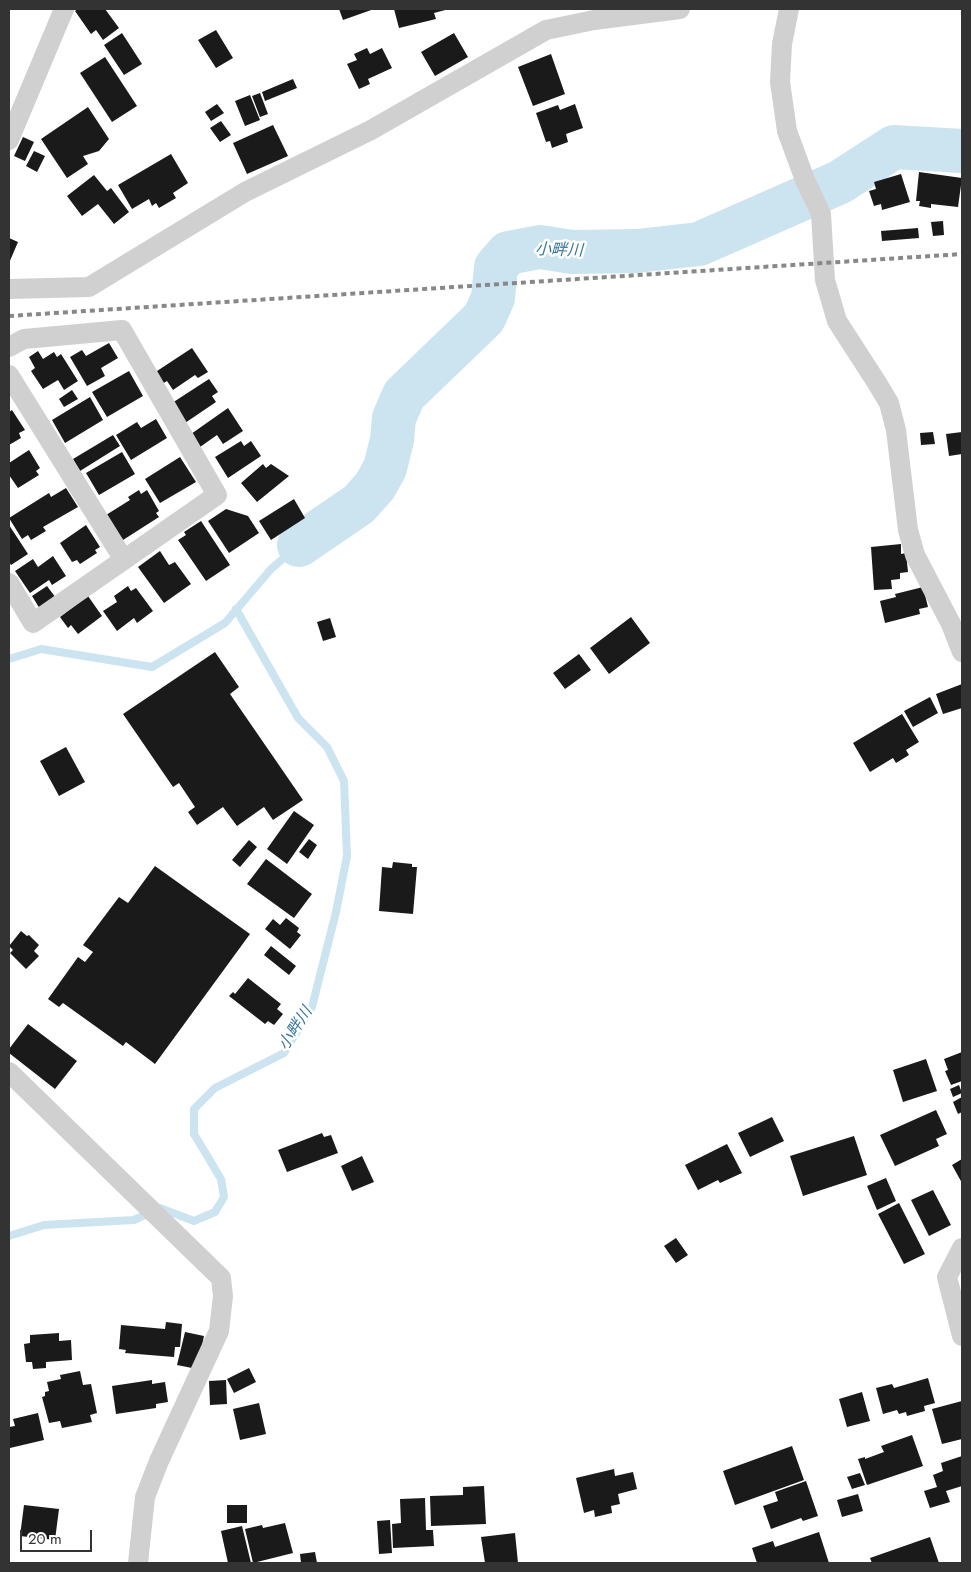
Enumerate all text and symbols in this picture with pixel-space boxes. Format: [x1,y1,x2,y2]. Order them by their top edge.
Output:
water label: 小畔川 [535,241,583,261]
water label: 小畔川 [275,1004,317,1054]
scale bar [22,1520,95,1552]
text: 20 m [28,1528,62,1550]

